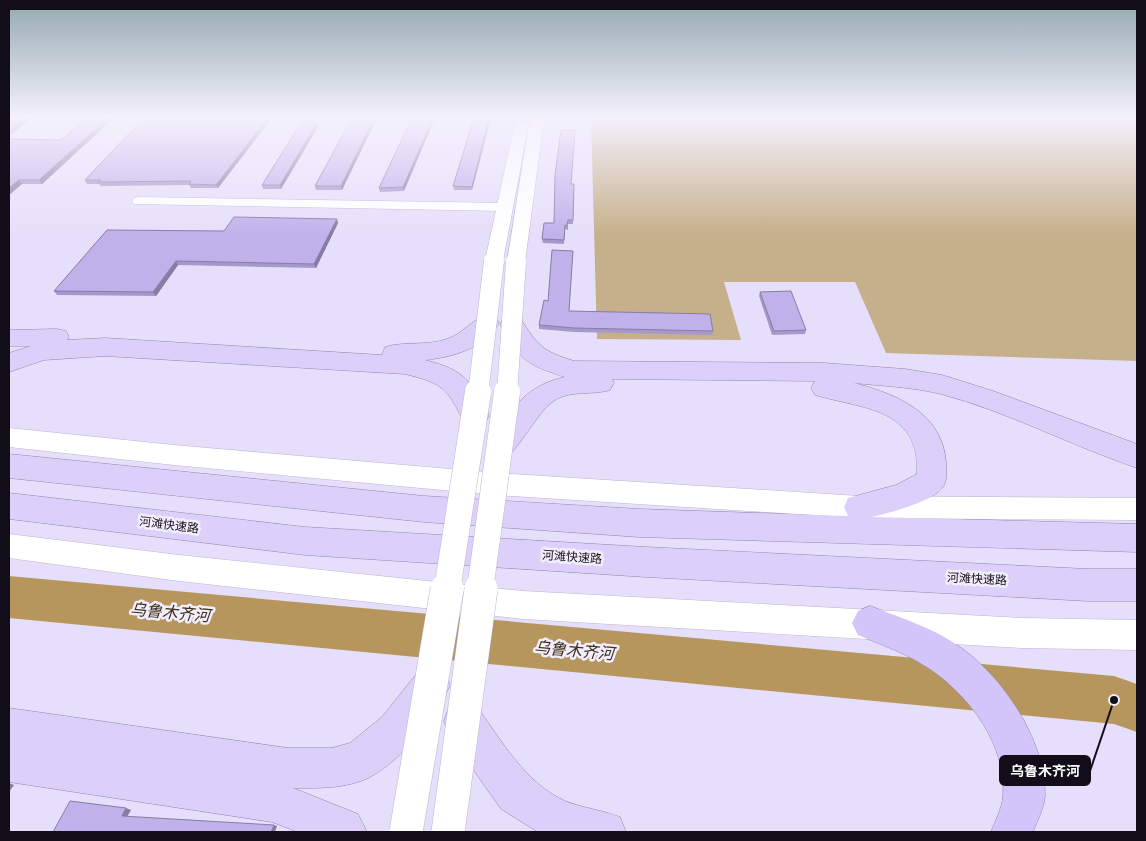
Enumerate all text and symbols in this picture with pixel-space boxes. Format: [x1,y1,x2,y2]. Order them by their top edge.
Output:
street label: 河滩快速路 [138,512,200,537]
street label: 河滩快速路 [542,546,603,567]
street label: 河滩快速路 [947,568,1007,589]
water label: 乌鲁木齐河 [129,598,214,628]
water label: 乌鲁木齐河 [533,636,618,666]
callout: 乌鲁木齐河 [1000,756,1090,785]
text: 乌鲁木齐河 [1010,761,1080,781]

